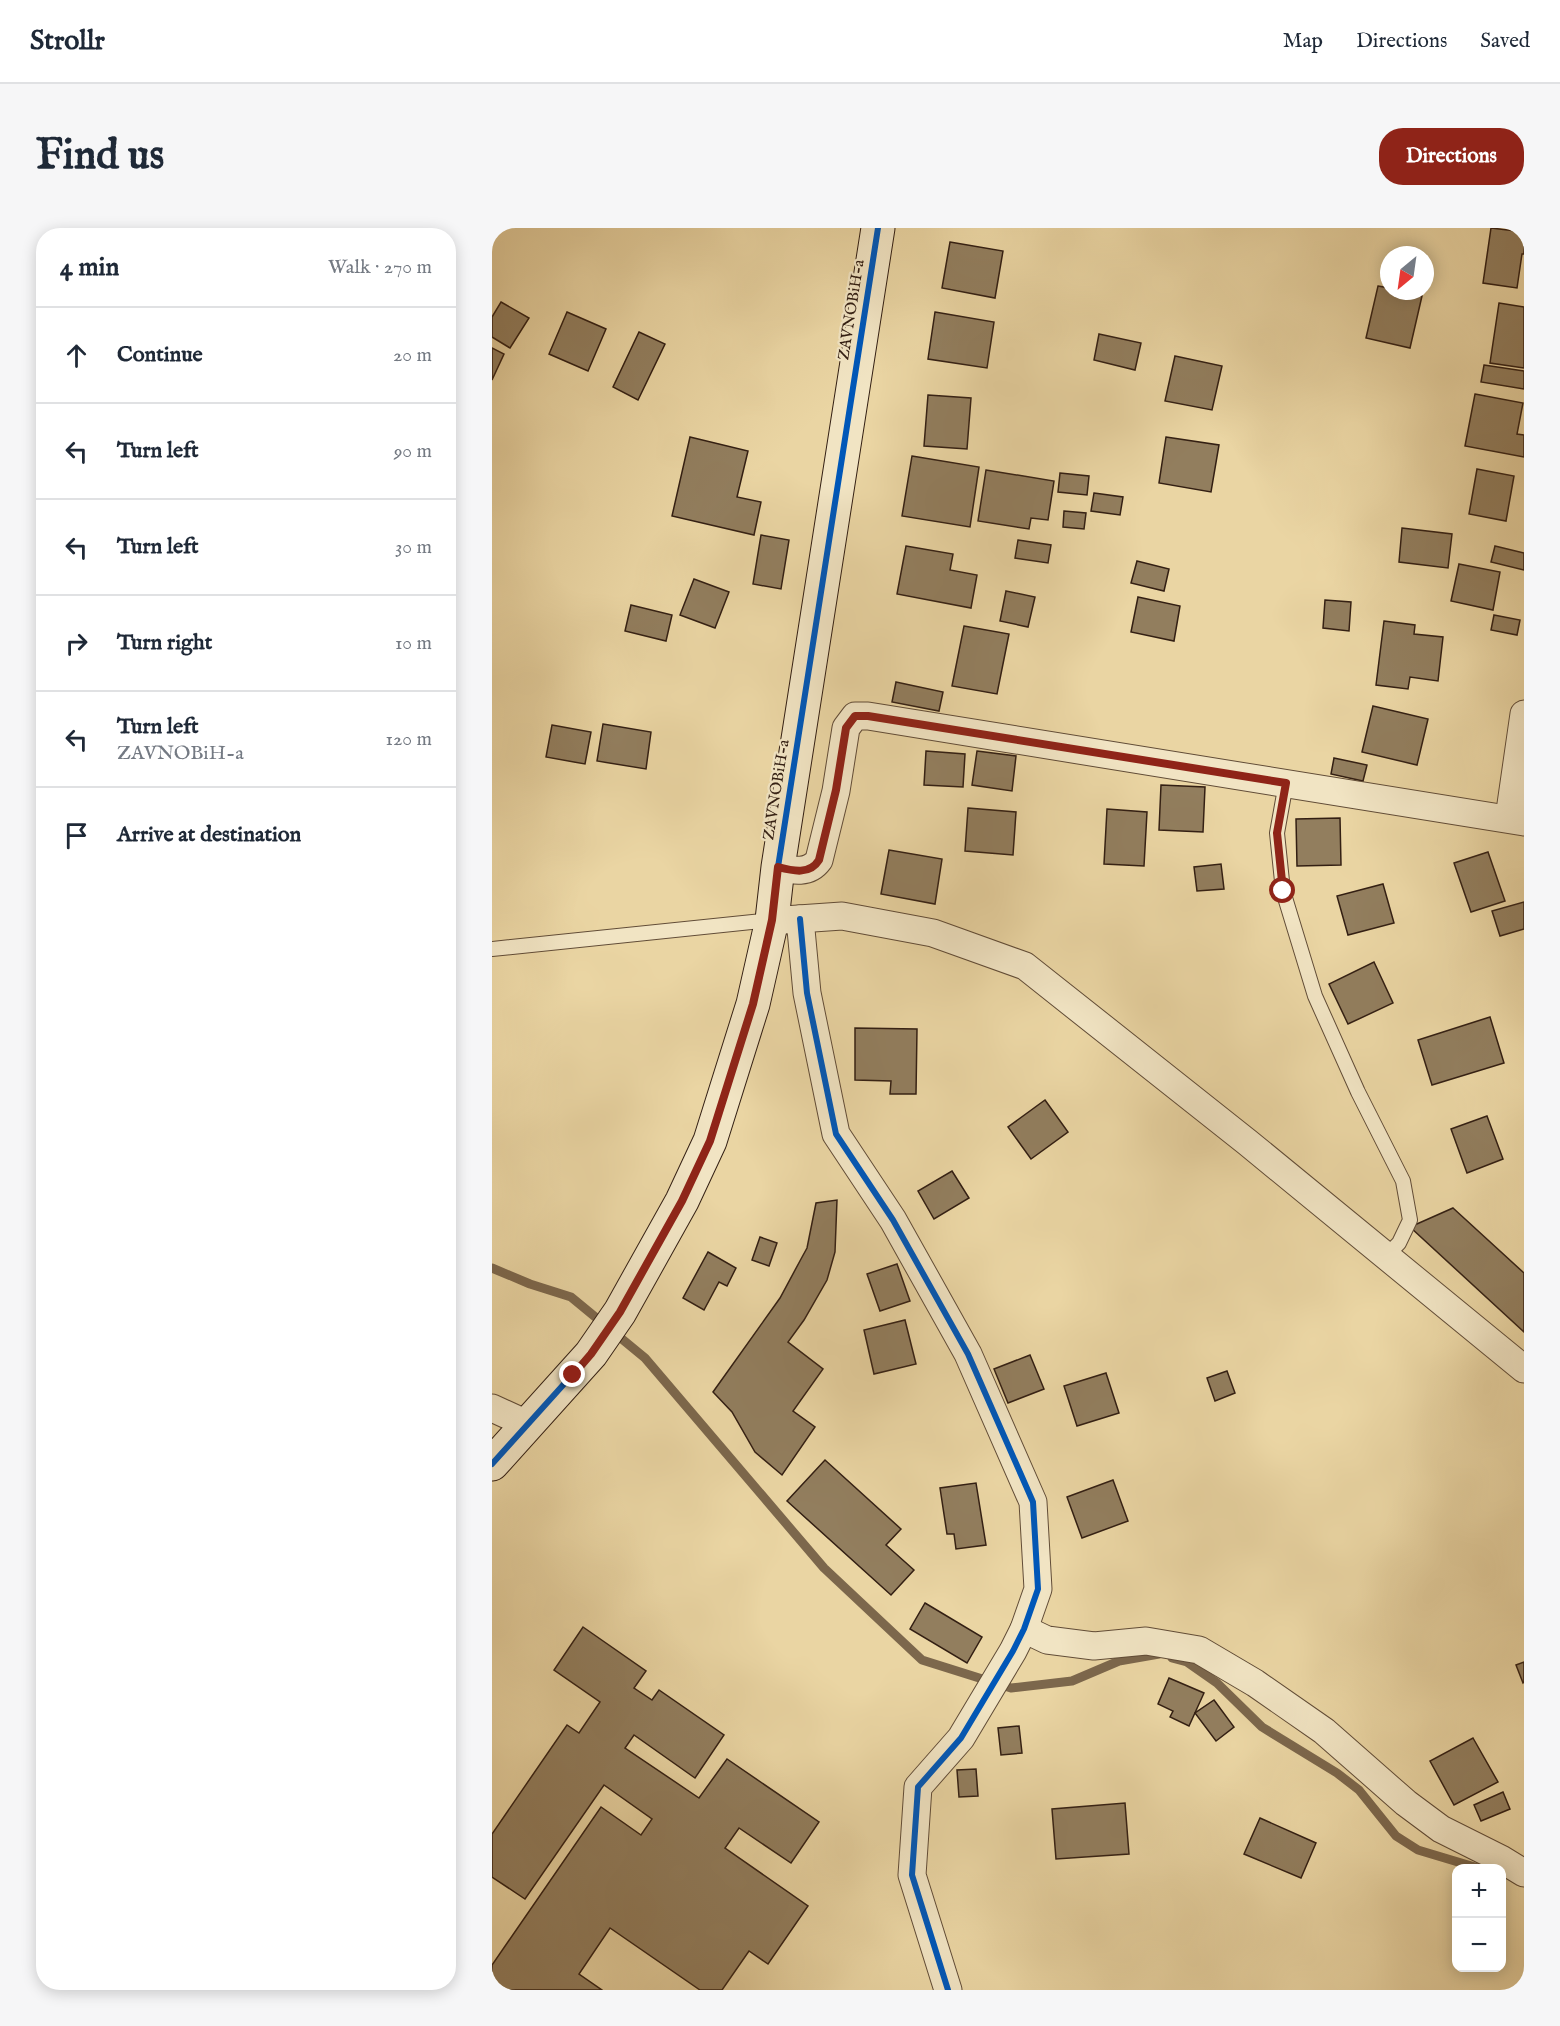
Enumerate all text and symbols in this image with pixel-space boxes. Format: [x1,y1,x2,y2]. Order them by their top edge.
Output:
text: Strollr [30,24,105,59]
text: Map [1283,28,1323,55]
text: Directions [1356,28,1447,55]
text: Saved [1480,28,1530,55]
button: Directions [1379,128,1524,185]
text: Find us [36,130,164,183]
north arrow [1380,246,1434,300]
text: 4 min [60,251,119,284]
text: Walk · 270 m [328,255,432,280]
street label: ZAVNOBiH-a [834,258,870,362]
icon: ahead [60,339,93,372]
text: Continue [117,341,203,369]
text: 20 m [393,343,432,368]
icon: left [60,435,93,468]
text: Turn left [117,437,199,465]
text: 90 m [394,439,432,464]
icon: left [60,531,93,564]
text: Turn left [117,533,199,561]
text: 30 m [395,535,432,560]
icon: right [60,627,93,660]
text: Turn right [117,629,212,657]
text: 10 m [395,631,432,656]
text: Turn left [117,713,199,741]
icon: left [60,723,93,756]
text: 120 m [386,727,432,752]
street label: ZAVNOBiH-a [759,738,795,842]
text: ZAVNOBiH-a [117,741,244,766]
icon: arrive [60,819,93,852]
text: Arrive at destination [117,821,301,849]
route start [1269,877,1295,903]
route end [559,1361,585,1387]
map controls [1452,1864,1506,1972]
button: + [1452,1864,1506,1918]
button: − [1452,1918,1506,1972]

